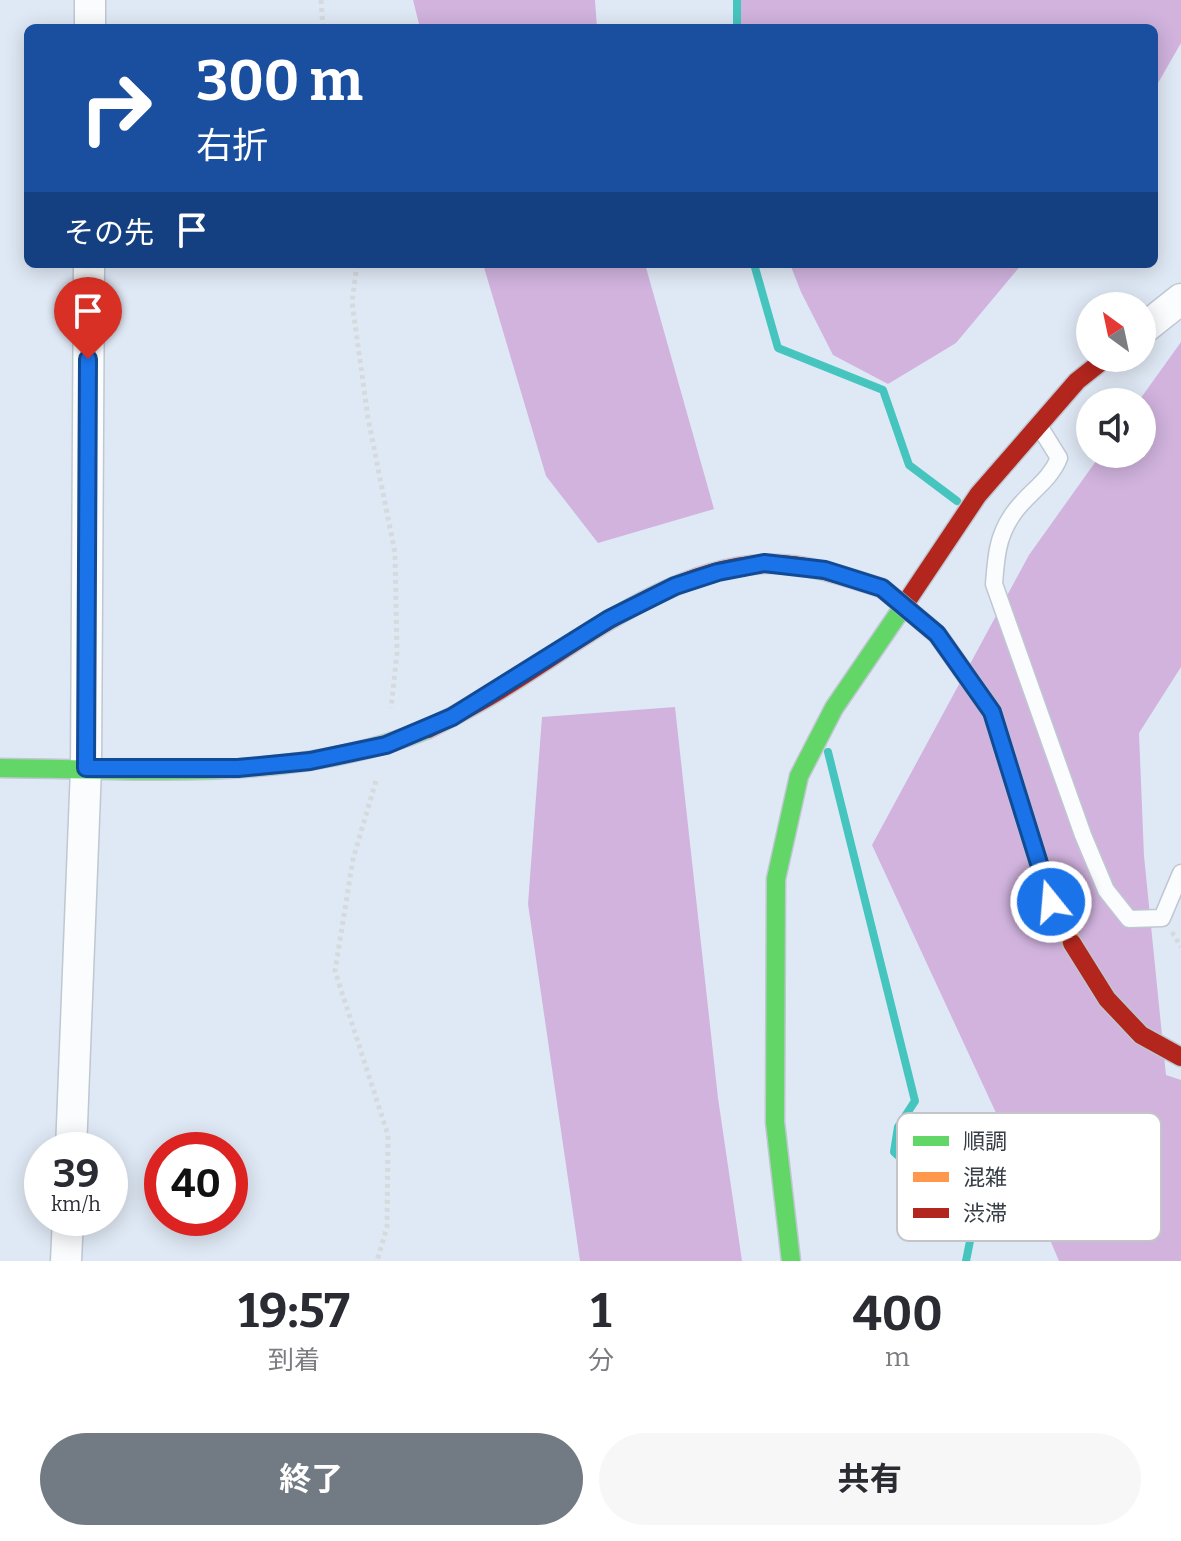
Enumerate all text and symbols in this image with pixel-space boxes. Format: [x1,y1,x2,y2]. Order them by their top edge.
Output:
text: 300 m [196,48,363,115]
icon: right [64,56,168,160]
text: 右折 [196,124,268,168]
icon: arrive [170,208,214,252]
text: その先 [64,215,154,251]
pin [54,277,122,359]
icon: arrive [66,289,110,333]
north arrow [1076,292,1156,372]
map controls [1076,292,1156,468]
button: sound [1076,388,1156,468]
position arrow [1009,860,1093,944]
legend [897,1113,1161,1241]
text: 順調 [963,1128,1007,1155]
speed limit sign: 40 [144,1132,248,1236]
text: 39 [53,1150,99,1198]
text: 混雑 [963,1164,1007,1191]
text: km/h [51,1192,101,1216]
text: 渋滞 [963,1200,1007,1227]
text: 19:57 [238,1282,350,1340]
text: 1 [591,1282,611,1340]
text: 400 [852,1285,943,1343]
text: m [885,1342,910,1373]
text: 到着 [268,1345,320,1376]
text: 分 [588,1345,614,1376]
button: 終了 [40,1433,583,1525]
button: 共有 [599,1433,1141,1525]

